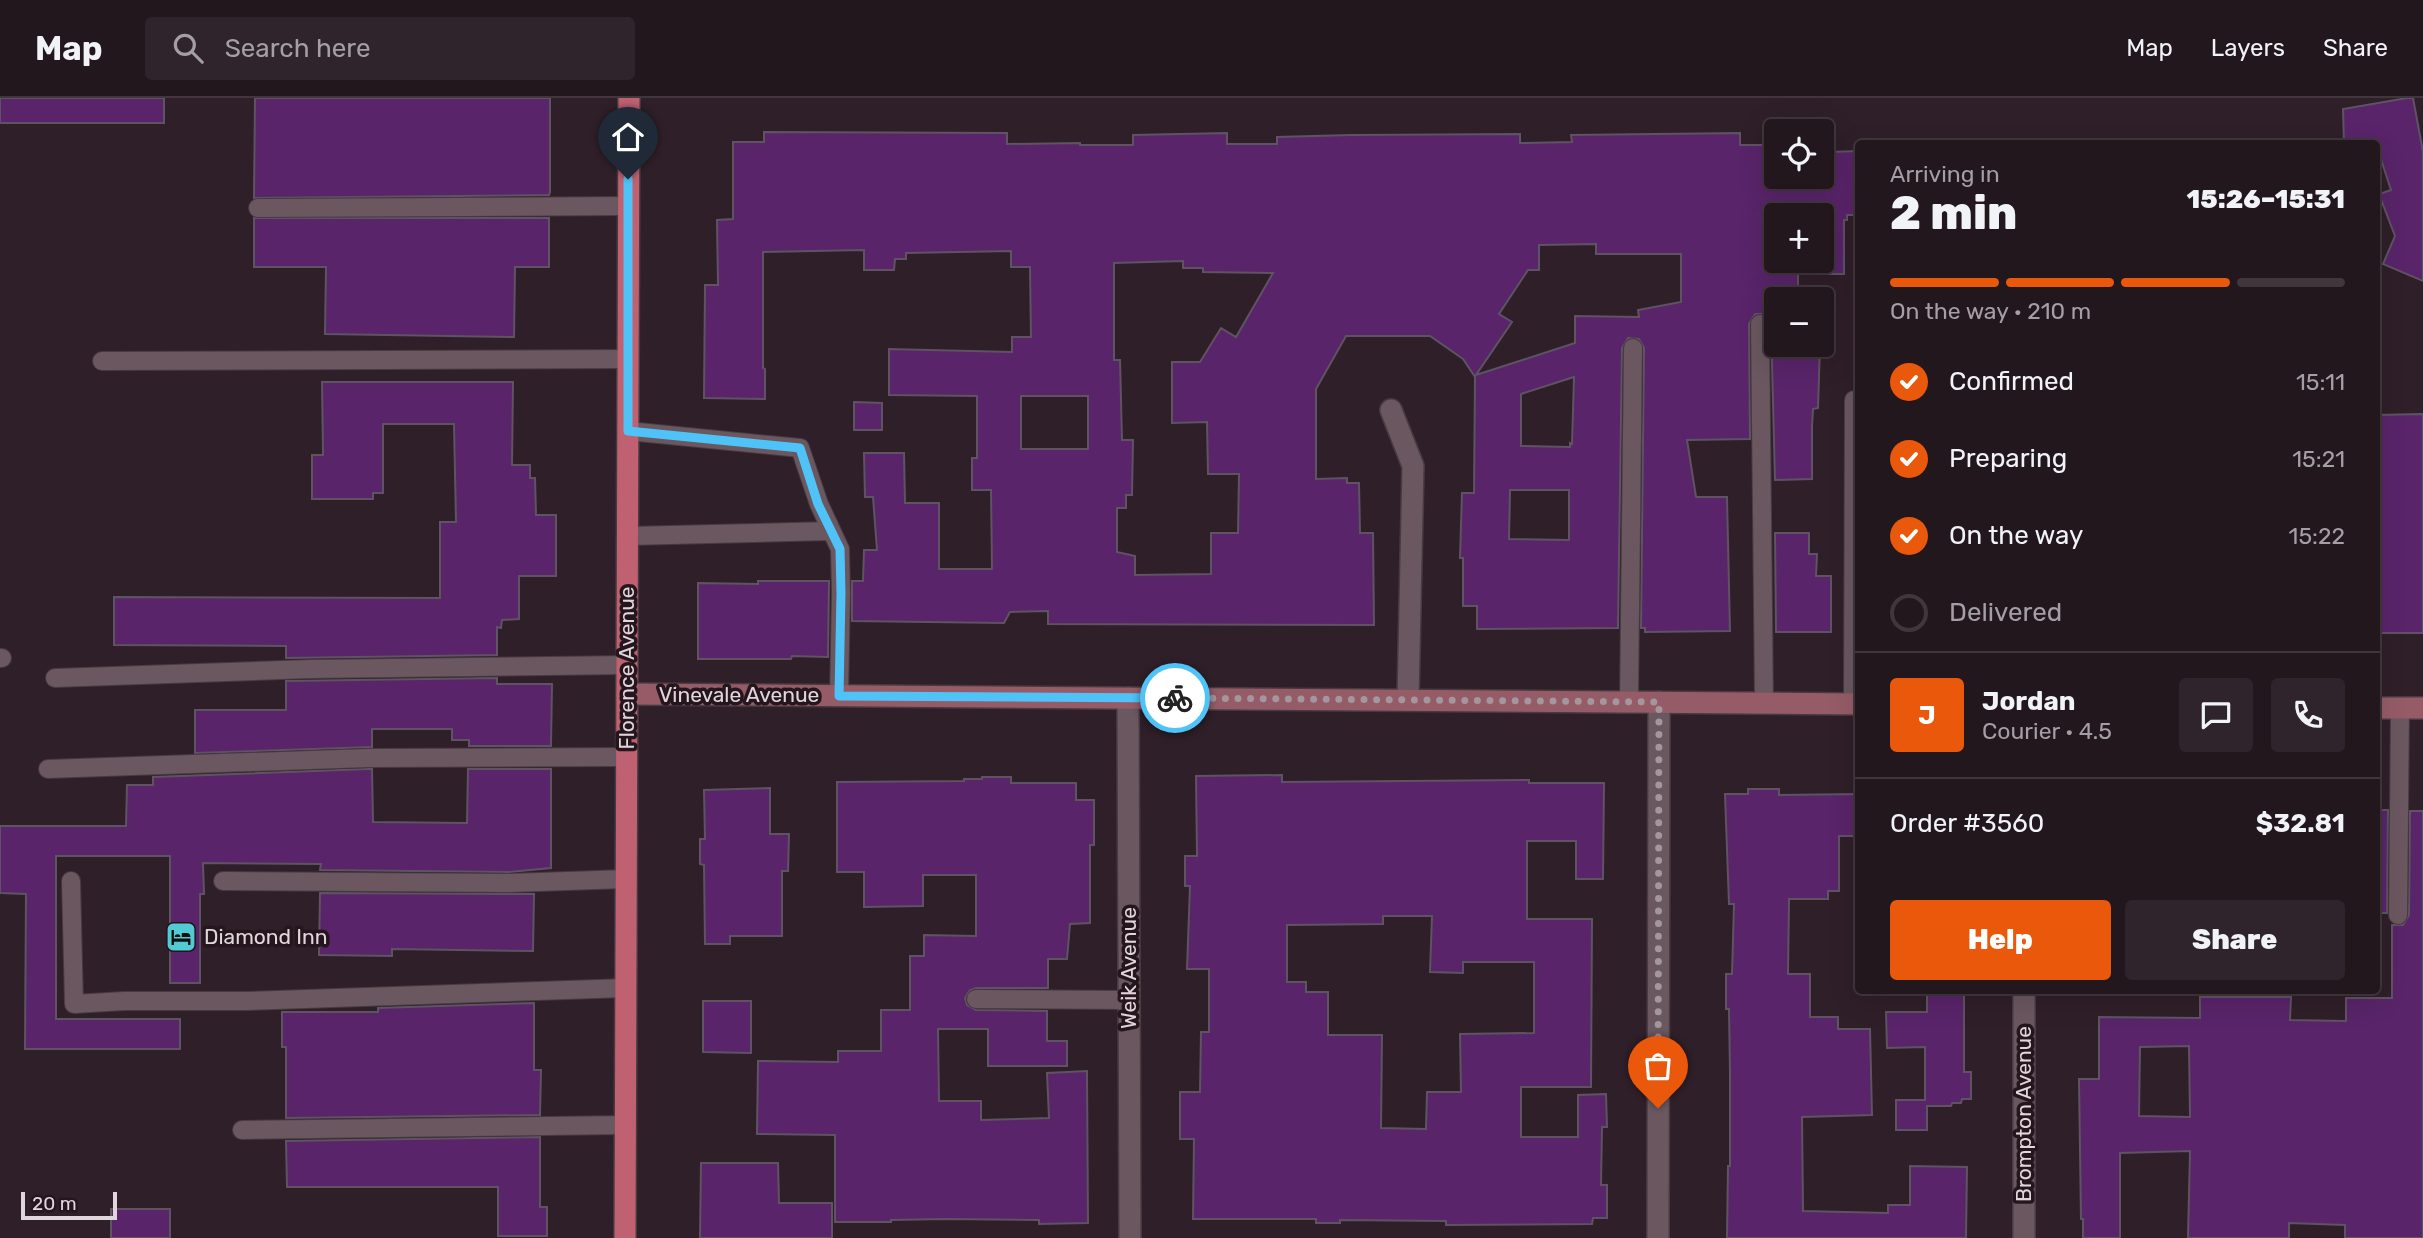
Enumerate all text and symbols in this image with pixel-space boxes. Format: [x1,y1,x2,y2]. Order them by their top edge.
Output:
search box [145,17,635,80]
text: Map [35,29,103,68]
icon: search [169,29,207,67]
text: Search here [225,33,370,64]
text: Map [2126,34,2173,62]
text: Layers [2211,34,2285,62]
text: Share [2323,34,2388,62]
pin [598,107,658,179]
icon: home [609,118,647,156]
map controls [1764,119,1834,357]
button: locate [1764,119,1834,189]
text: Arriving in [1890,160,2000,188]
text: 15:26–15:31 [2187,184,2345,215]
text: 2 min [1890,186,2017,241]
button: + [1764,203,1834,273]
button: − [1764,287,1834,357]
text: On the way · 210 m [1890,297,2091,325]
icon: check [1890,363,1928,401]
text: Confirmed [1949,366,2074,397]
text: 15:11 [2296,368,2345,396]
icon: check [1890,440,1928,478]
text: Preparing [1949,443,2067,474]
text: 15:21 [2292,445,2345,473]
icon: check [1890,517,1928,555]
text: On the way [1949,520,2083,551]
text: 15:22 [2289,522,2345,550]
street label: Florence Avenue [614,586,639,750]
text: Delivered [1949,597,2062,628]
courier [1140,663,1210,733]
button: chat [2179,678,2253,752]
button: phone [2271,678,2345,752]
icon: bike [1156,679,1194,717]
street label: Vinevale Avenue [659,682,819,707]
text: Jordan [1982,686,2075,717]
text: J [1918,700,1936,731]
text: Courier · 4.5 [1982,717,2112,745]
text: Order #3560 [1890,808,2044,839]
text: $32.81 [2256,808,2345,839]
button: Help [1890,900,2111,980]
button: Share [2125,900,2345,980]
street label: Weik Avenue [1116,907,1141,1029]
hotel icon: Diamond Inn [164,920,198,954]
place label: Diamond Inn [204,924,327,949]
street label: Brompton Avenue [2011,1026,2036,1202]
pin [1628,1036,1688,1108]
icon: bag [1639,1047,1677,1085]
scale bar [21,1189,117,1221]
text: 20 m [32,1192,77,1215]

